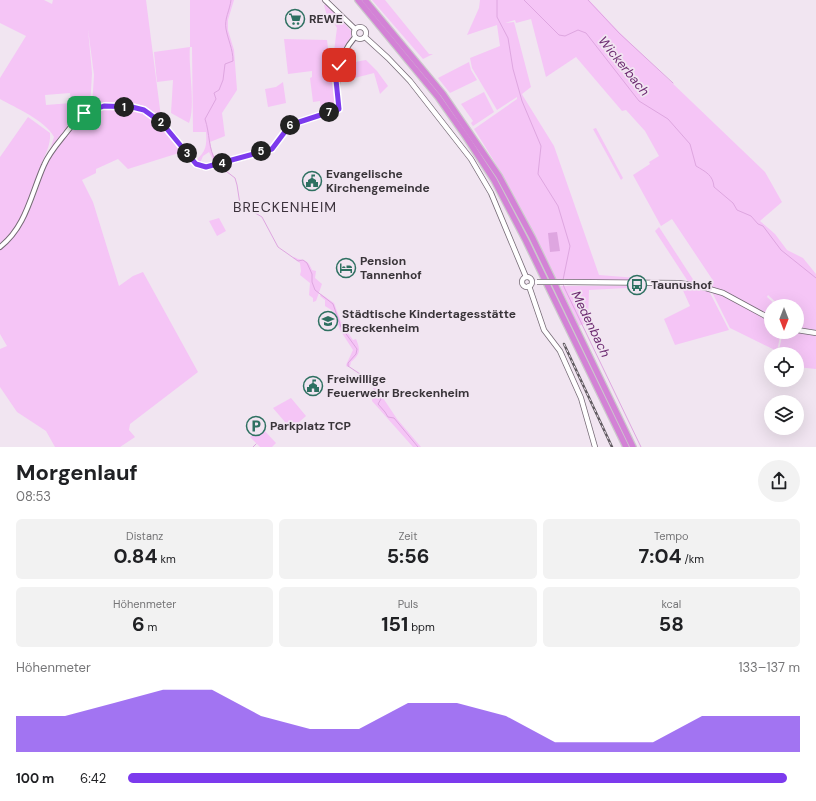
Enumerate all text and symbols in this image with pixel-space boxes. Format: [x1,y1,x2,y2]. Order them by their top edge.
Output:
supermarket icon: REWE [284,8,306,30]
place label: REWE [309,11,343,27]
water label: Wickerbach [595,33,653,99]
pin [322,48,356,82]
icon: check [328,54,350,76]
pin [67,96,101,130]
pin: 1 [114,97,134,117]
text: 1 [122,100,126,114]
icon: arrive [73,102,95,124]
pin: 7 [319,102,339,122]
text: 7 [326,105,332,119]
pin: 2 [151,112,171,132]
text: 2 [158,115,164,129]
pin: 6 [280,115,300,135]
text: 6 [287,118,293,132]
pin: 5 [251,141,271,161]
pin: 3 [177,143,197,163]
text: 5 [258,144,264,158]
text: 3 [184,146,190,160]
pin: 4 [212,153,232,173]
text: 4 [218,156,226,170]
place label: Evangelische Kirchengemeinde [326,166,430,196]
public building icon: Evangelische Kirchengemeinde [301,170,323,192]
district label: BRECKENHEIM [233,198,337,216]
place label: Pension Tannenhof [360,253,422,283]
hotel icon: Pension Tannenhof [335,257,357,279]
bus stop icon: Taunushof [626,274,648,296]
place label: Taunushof [651,277,712,293]
water label: Medenbach [568,288,614,360]
north arrow [764,299,804,339]
map controls [764,299,804,435]
place label: Städtische Kindertagesstätte Breckenheim [342,306,516,336]
school or university icon: Städtische Kindertagesstätte Breckenheim [317,310,339,332]
button: locate [764,347,804,387]
place label: Freiwillige Feuerwehr Breckenheim [327,371,469,401]
public building icon: Freiwillige Feuerwehr Breckenheim [302,375,324,397]
button: layers [764,395,804,435]
parking icon: Parkplatz TCP [245,415,267,437]
place label: Parkplatz TCP [270,418,351,434]
text: Morgenlauf [16,458,138,487]
button: share [758,460,800,502]
text: 08:53 [16,488,51,505]
text: Distanz [126,529,163,543]
text: Zeit [398,529,418,543]
text: Tempo [654,529,689,543]
text: 0.84 [114,543,158,569]
text: 5:56 [387,543,429,569]
text: 7:04 [639,543,681,569]
text: km [158,552,176,566]
text: /km [681,552,704,566]
text: Höhenmeter [113,597,176,611]
text: Puls [398,597,418,611]
text: kcal [661,597,681,611]
text: 6 [132,611,145,637]
text: 151 [381,611,408,637]
text: 58 [659,611,684,637]
text: m [145,620,157,634]
text: bpm [408,620,435,634]
text: Höhenmeter [16,659,91,676]
text: 133–137 m [738,659,800,676]
text: 100 m [16,770,54,787]
text: 6:42 [80,770,106,787]

